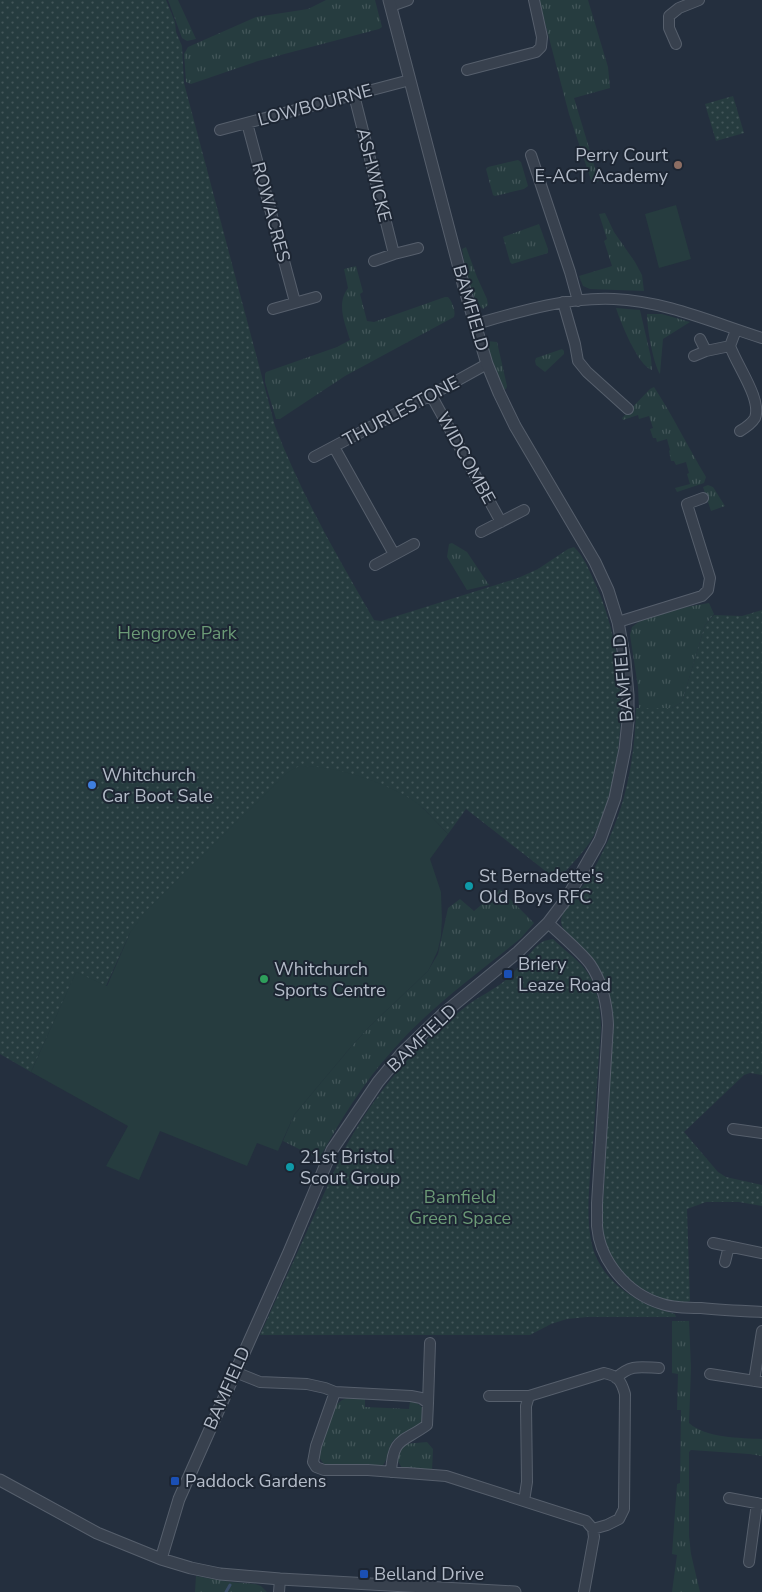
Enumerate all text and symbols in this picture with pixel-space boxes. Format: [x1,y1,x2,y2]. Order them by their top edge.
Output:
street label: LOWBOURNE [255,78,375,132]
street label: ASHWICKE [351,125,397,225]
place label: Perry Court E-ACT Academy [534,143,669,188]
street label: ROWACRES [246,159,296,265]
marker: Perry Court E-ACT Academy [672,159,684,171]
street label: BAMFIELD [447,262,495,354]
street label: THURLESTONE [339,370,463,452]
street label: WIDCOMBE [431,408,501,508]
park label: Hengrove Park [117,621,238,645]
street label: BAMFIELD [607,633,639,723]
place label: Whitchurch Car Boot Sale [102,763,213,808]
marker: Whitchurch Car Boot Sale [86,779,98,791]
place label: St Bernadette's Old Boys RFC [479,864,603,909]
marker: St Bernadette's Old Boys RFC [463,880,475,892]
place label: Briery Leaze Road [518,952,611,997]
place label: Whitchurch Sports Centre [274,957,386,1002]
marker: Briery Leaze Road [502,968,514,980]
marker: Whitchurch Sports Centre [258,973,270,985]
street label: BAMFIELD [382,999,462,1077]
place label: 21st Bristol Scout Group [300,1145,400,1190]
marker: 21st Bristol Scout Group [284,1161,296,1173]
park label: Bamfield Green Space [409,1185,511,1230]
street label: BAMFIELD [198,1343,256,1433]
place label: Paddock Gardens [185,1469,326,1493]
marker: Paddock Gardens [169,1475,181,1487]
place label: Belland Drive [374,1562,484,1586]
marker: Belland Drive [358,1568,370,1580]

